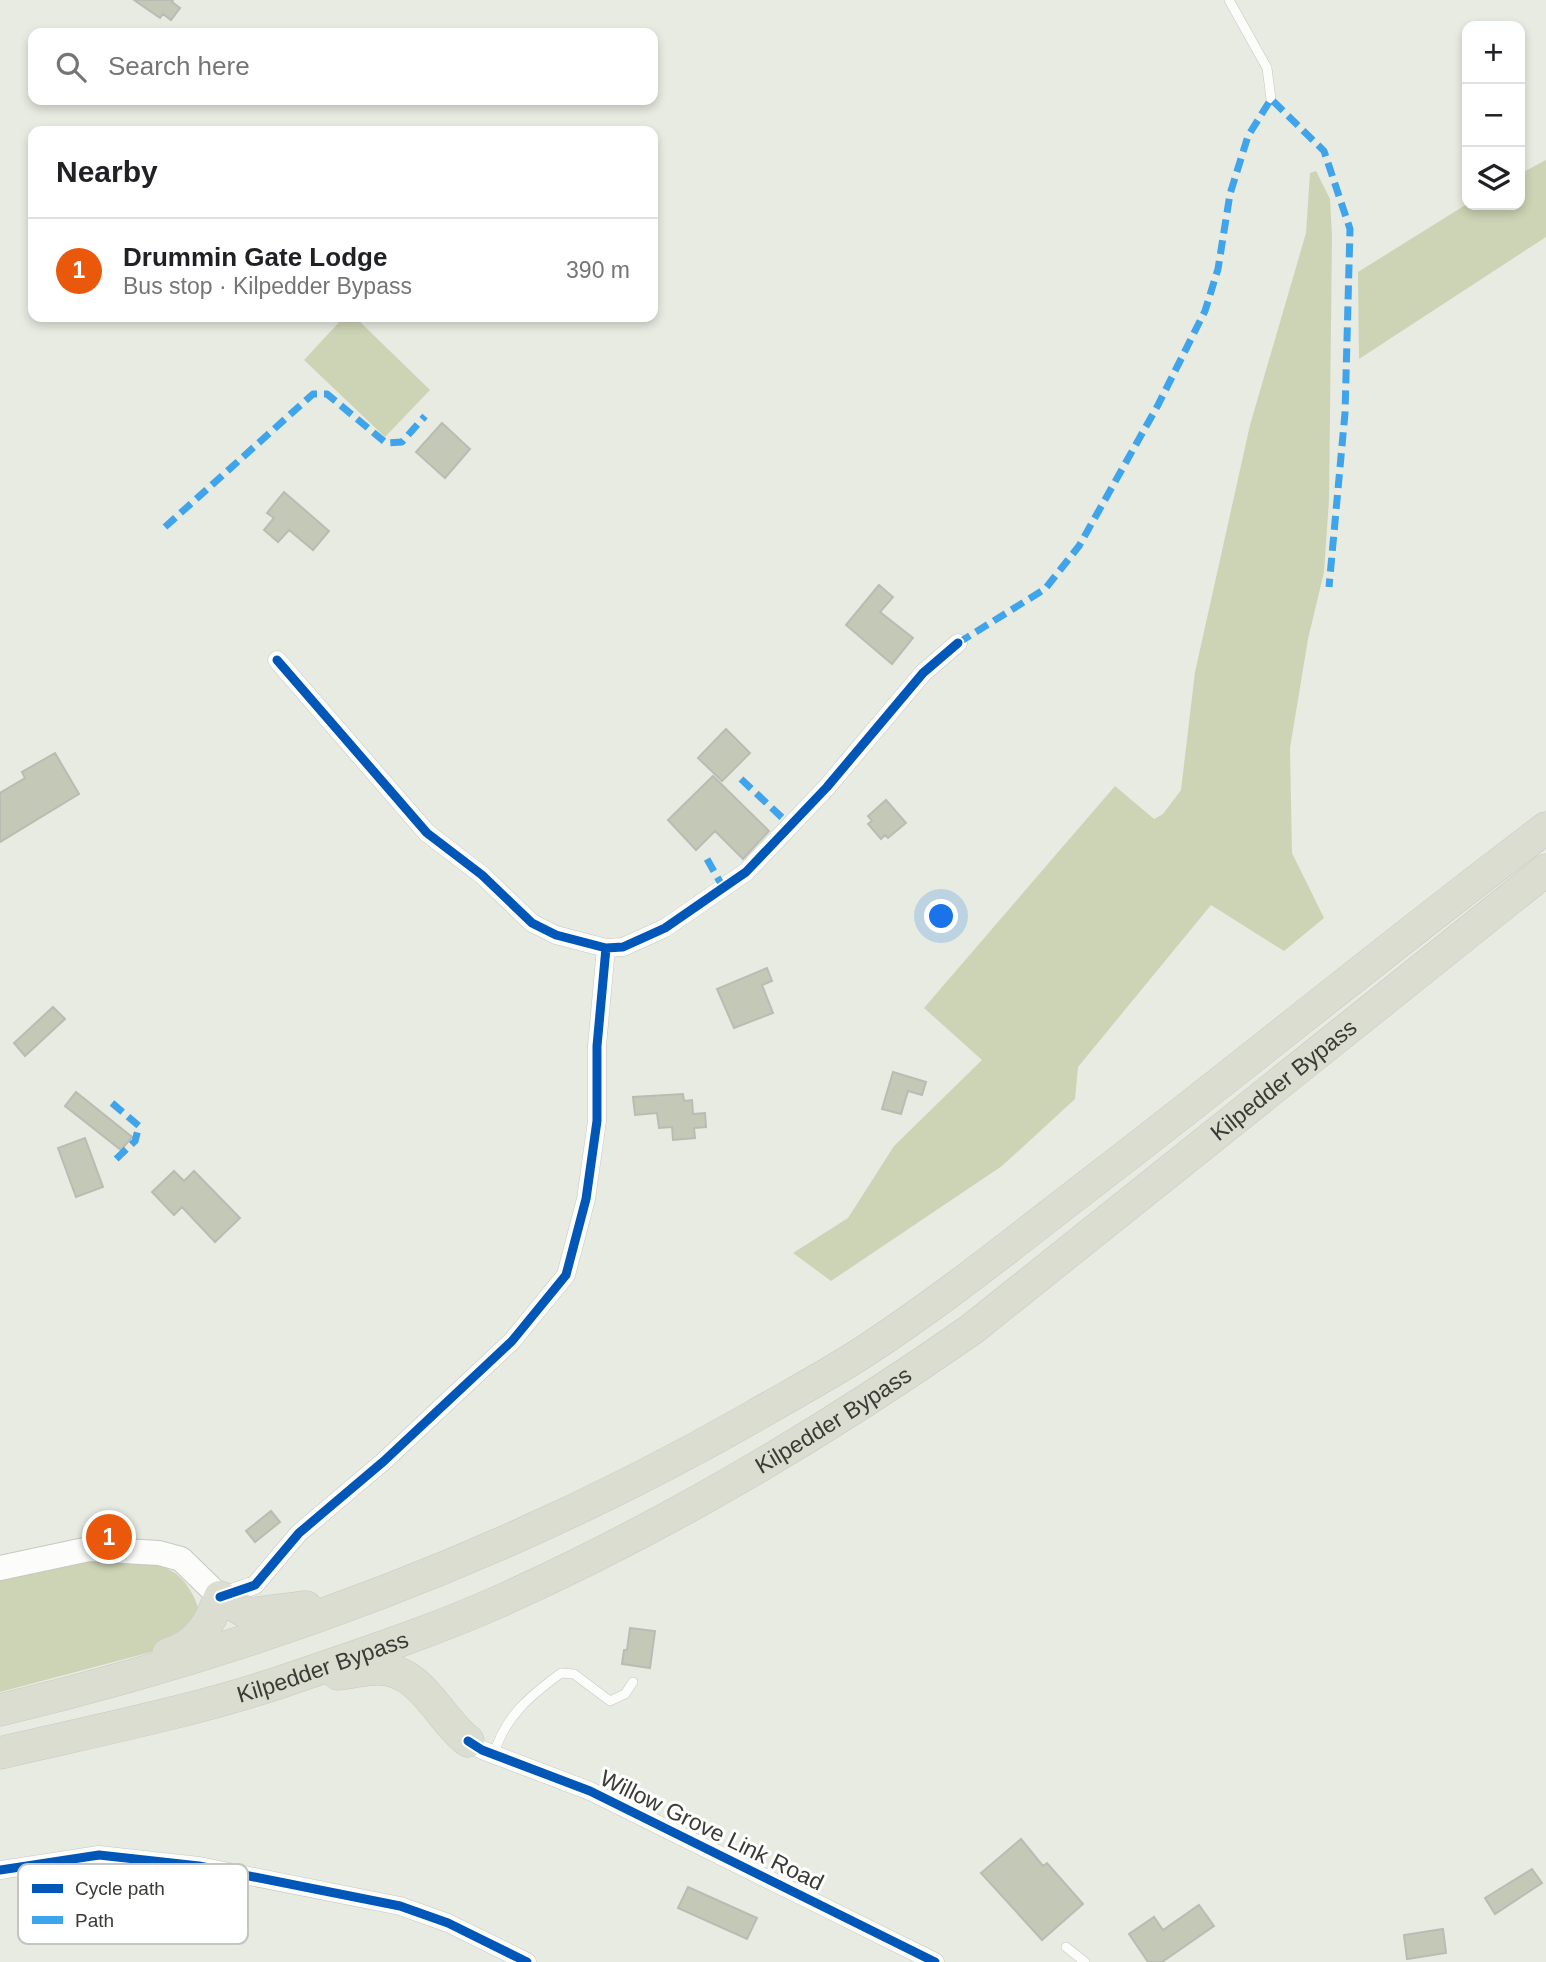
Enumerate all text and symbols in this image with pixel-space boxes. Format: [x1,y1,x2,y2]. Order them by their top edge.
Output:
map controls [1462,21,1525,210]
button: + [1462,21,1525,84]
search box [28,28,658,105]
icon: search [52,48,90,86]
text: Search here [108,51,250,81]
button: − [1462,84,1525,147]
button: layers [1462,147,1525,210]
text: Nearby [56,155,158,188]
text: Drummin Gate Lodge [123,242,387,272]
text: 1 [73,257,85,283]
text: 390 m [566,257,630,283]
text: Bus stop · Kilpedder Bypass [123,273,412,299]
your location [924,899,958,933]
street label: Kilpedder Bypass [1206,1014,1362,1146]
street label: Kilpedder Bypass [751,1361,916,1479]
pin: 1 [86,1511,132,1563]
street label: Kilpedder Bypass [234,1626,412,1708]
street label: Willow Grove Link Road [596,1765,828,1895]
legend [18,1864,248,1944]
text: Cycle path [75,1878,165,1899]
text: Path [75,1910,114,1931]

